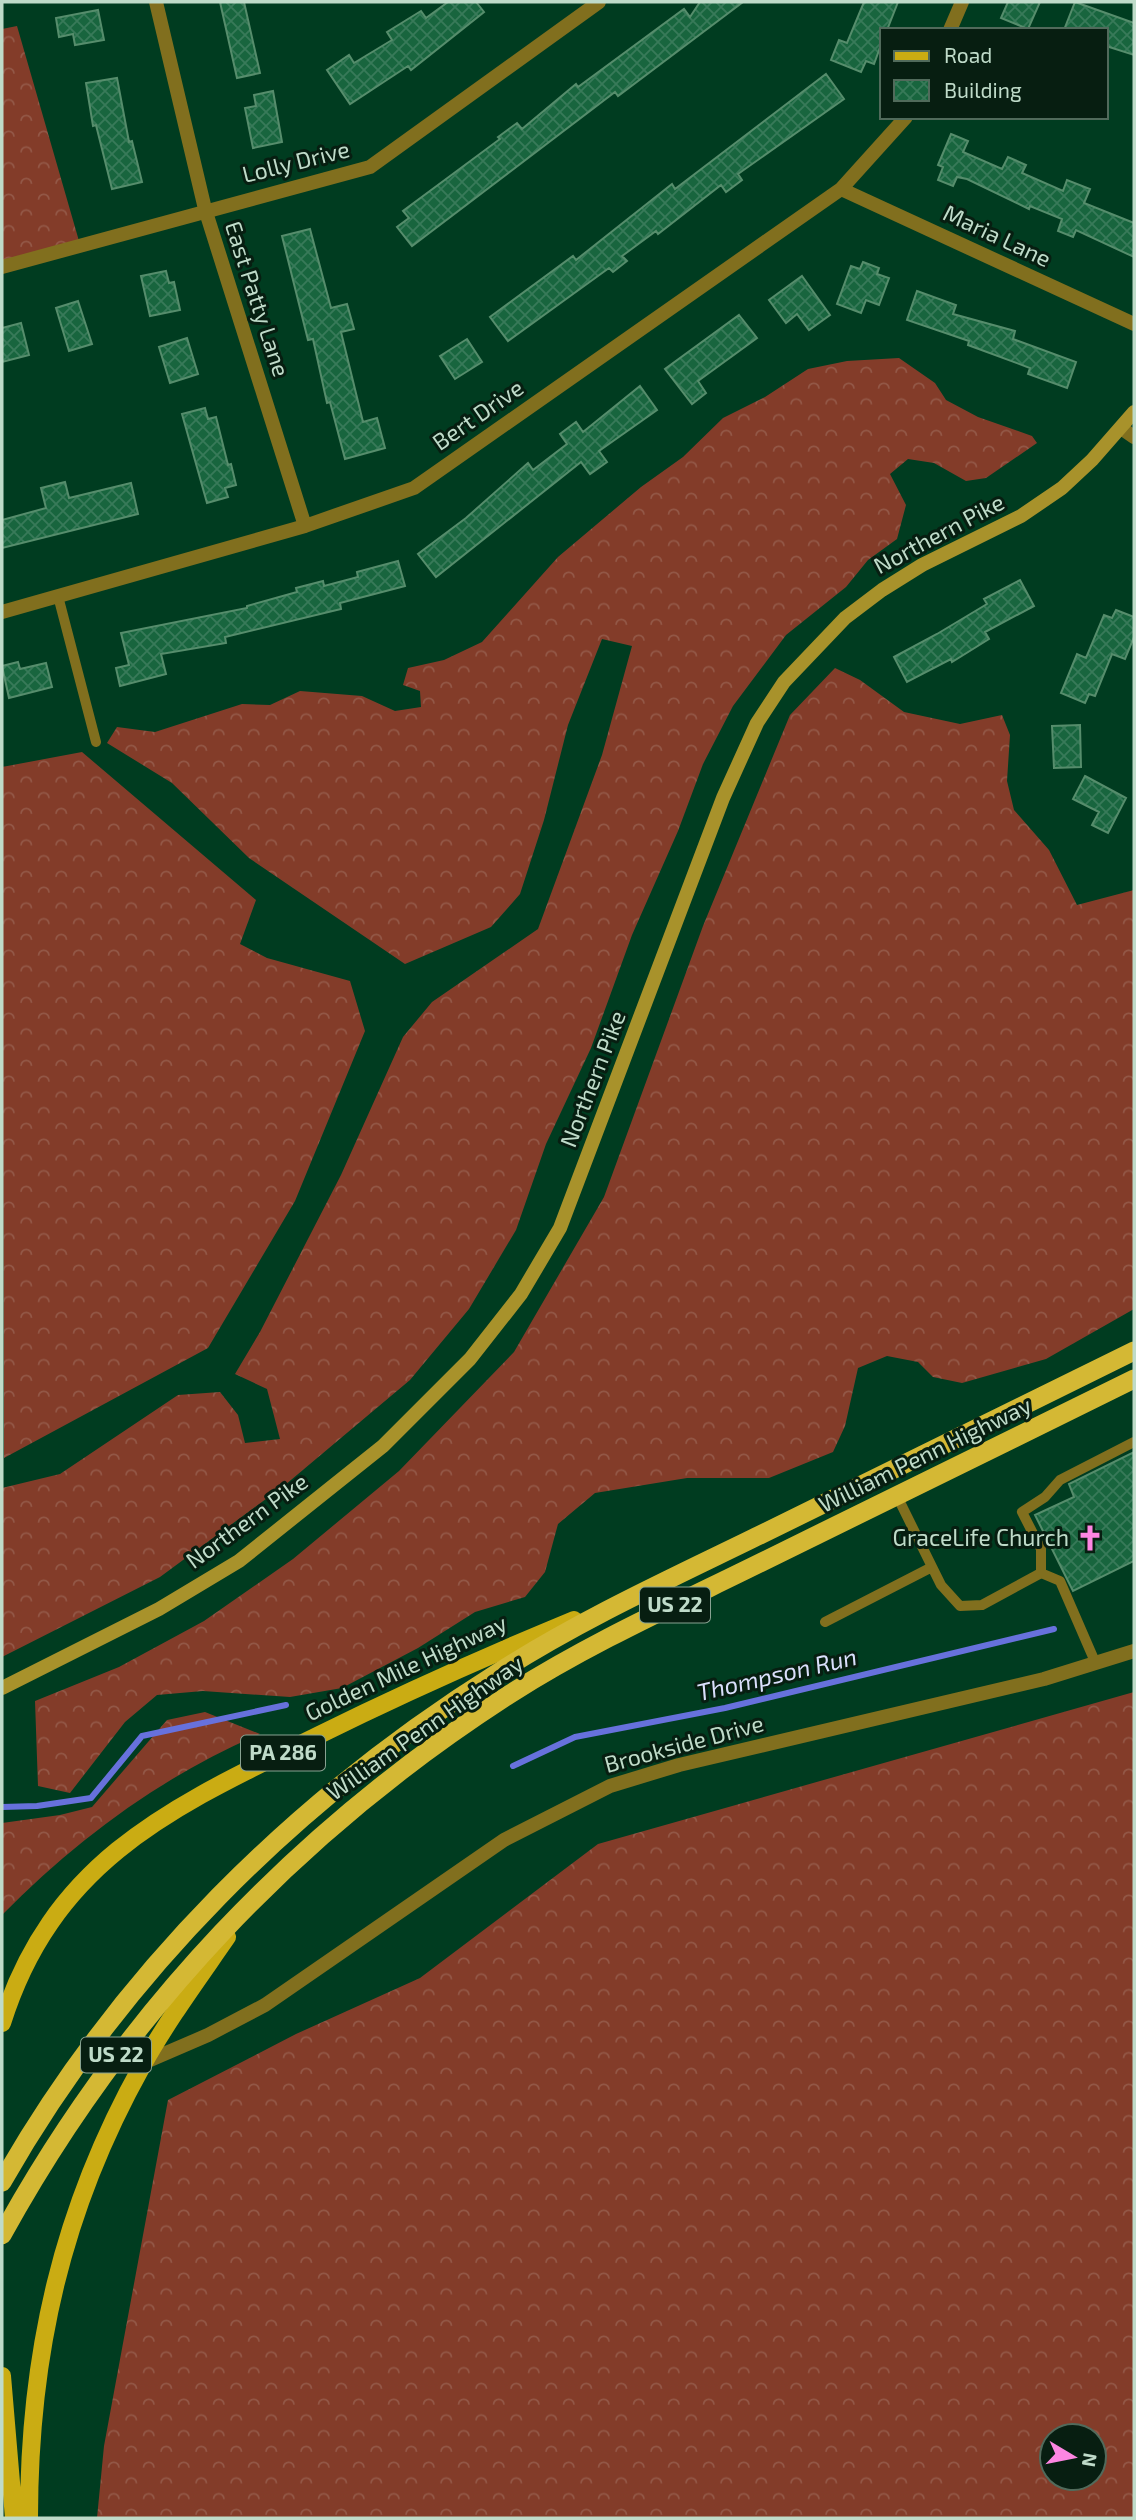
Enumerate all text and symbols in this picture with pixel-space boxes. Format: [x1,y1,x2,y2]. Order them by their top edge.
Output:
legend [880,28,1108,119]
text: Road [944,42,992,67]
text: Building [944,77,1022,102]
street label: Lolly Drive [239,134,352,188]
street label: Maria Lane [939,198,1056,272]
street label: East Patty Lane [220,217,296,380]
street label: Bert Drive [427,373,528,456]
street label: Northern Pike [869,487,1009,579]
street label: Northern Pike [553,1007,631,1151]
street label: William Penn Highway [814,1390,1036,1518]
street label: Northern Pike [180,1467,313,1574]
place label: GraceLife Church [893,1523,1069,1551]
church icon: GraceLife Church [1075,1523,1105,1553]
road number: US 22 [640,1588,710,1622]
street label: Golden Mile Highway [300,1608,511,1726]
water label: Thompson Run [694,1641,859,1706]
street label: William Penn Highway [321,1649,528,1806]
street label: Brookside Drive [601,1708,766,1778]
road number: PA 286 [241,1736,325,1770]
road number: US 22 [81,2038,151,2072]
north arrow [1038,2422,1108,2492]
text: N [1078,2451,1103,2469]

